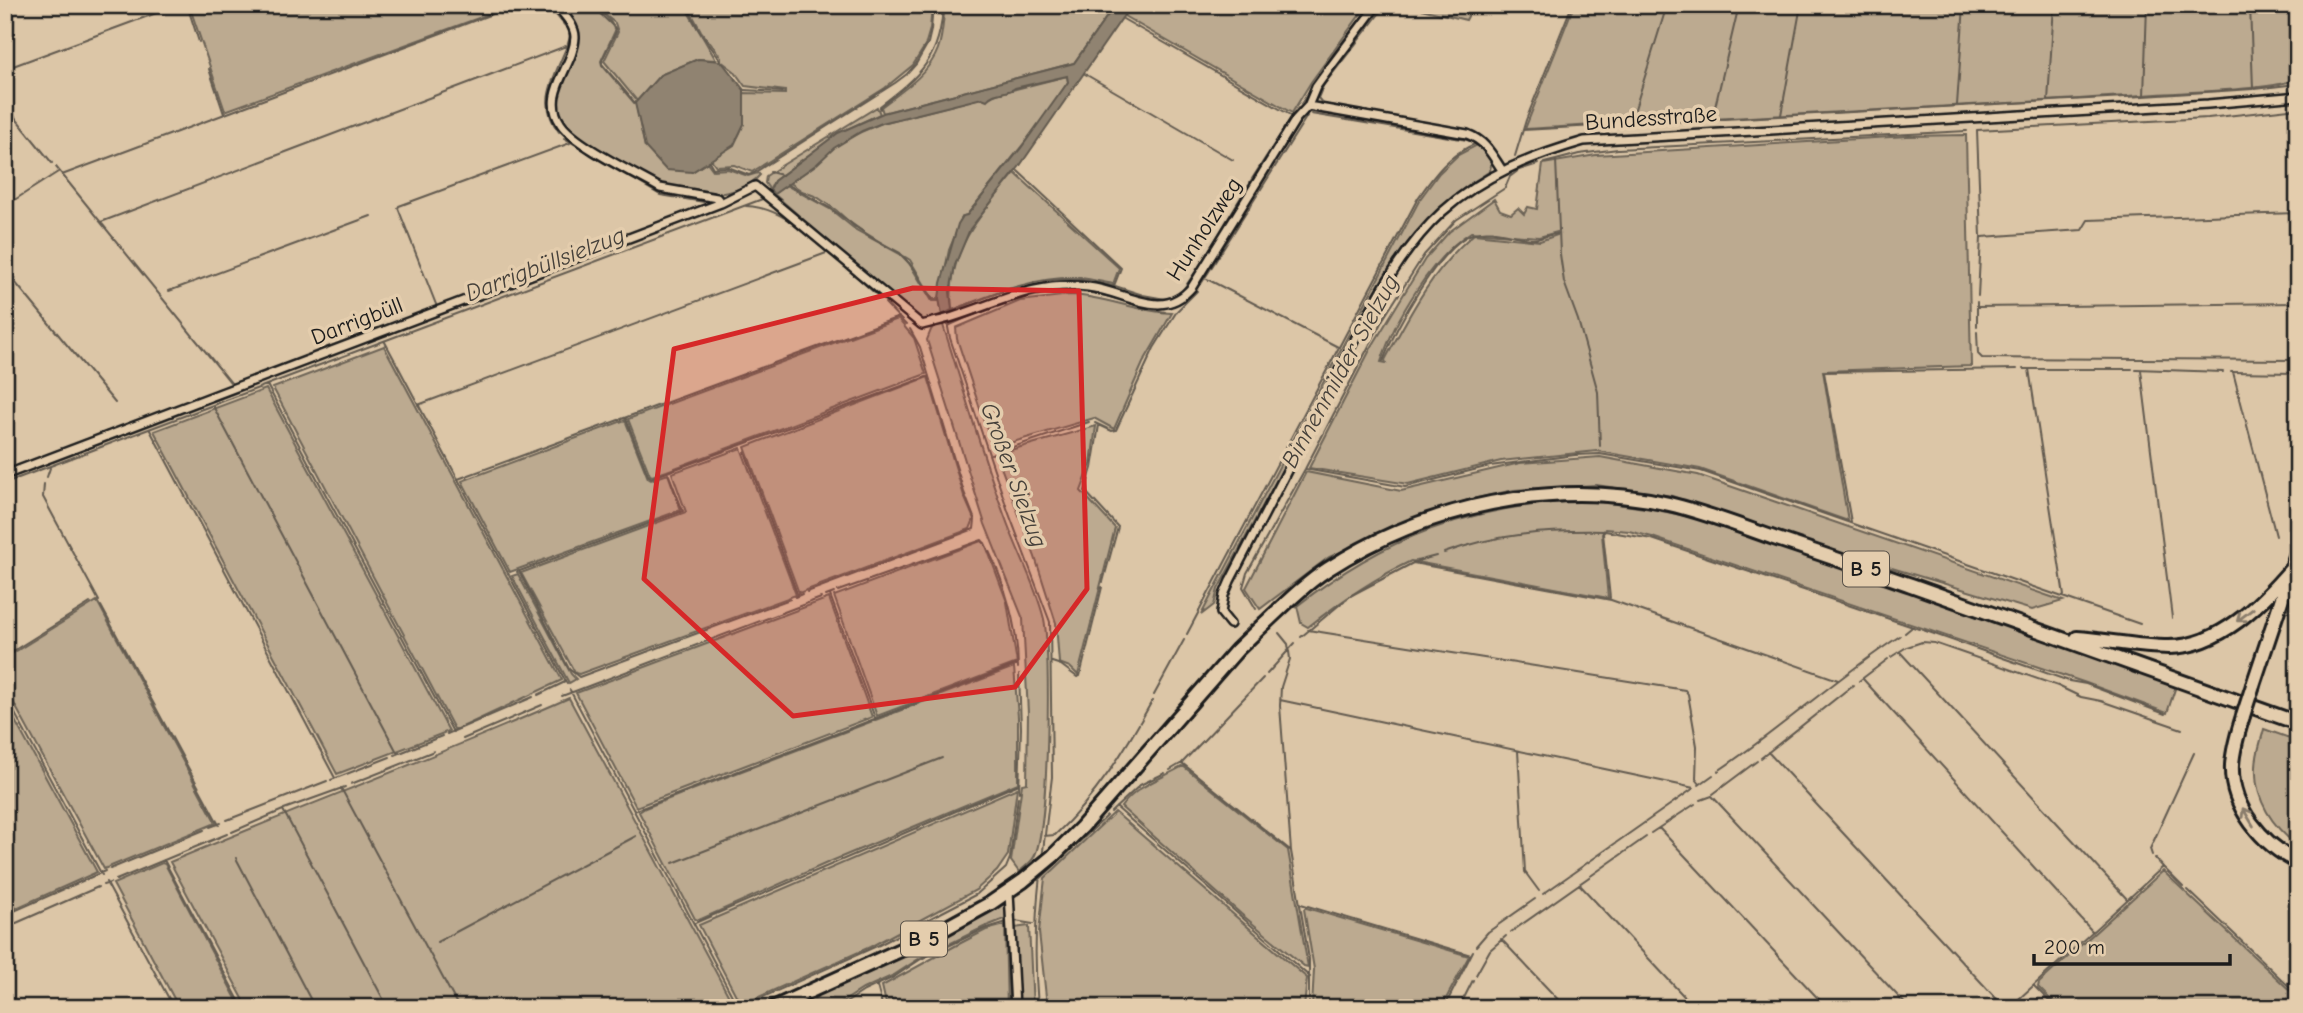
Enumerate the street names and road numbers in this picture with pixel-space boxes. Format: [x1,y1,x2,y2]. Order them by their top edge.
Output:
street label: Bundesstraße [1584,100,1718,136]
street label: Hunholzweg [1161,172,1247,286]
street label: Darrigbüll [307,291,407,351]
road number: B 5 [1843,552,1889,586]
road number: B 5 [901,922,947,956]

